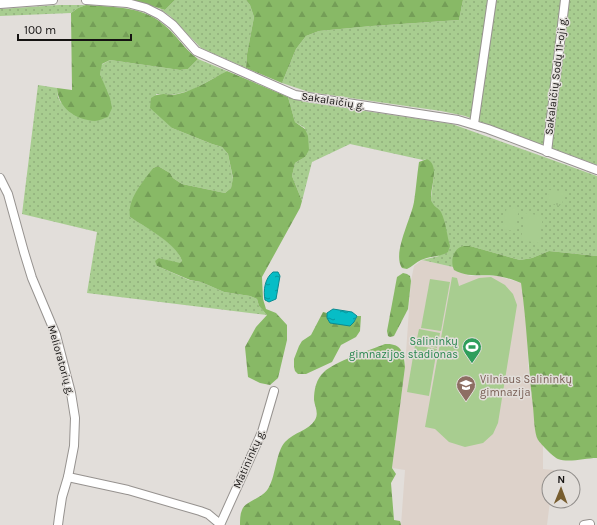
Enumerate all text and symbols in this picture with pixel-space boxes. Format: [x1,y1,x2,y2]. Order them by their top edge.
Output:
scale bar [18,16,131,42]
street label: Sakalaičių Sodų 11-oji g. [542,16,570,136]
text: 100 m [24,23,56,37]
street label: Sakalaičių g. [300,90,366,112]
street label: Melioratorių g. [45,323,77,397]
place label: Salininkų gimnazijos stadionas [349,335,458,361]
sports icon: Salininkų gimnazijos stadionas [461,336,483,364]
place label: Vilniaus Salininkų gimnazija [480,373,572,399]
school or university icon: Vilniaus Salininkų gimnazija [455,374,477,402]
street label: Matininkų g. [230,428,268,490]
north arrow [541,469,581,509]
text: N [557,473,565,486]

